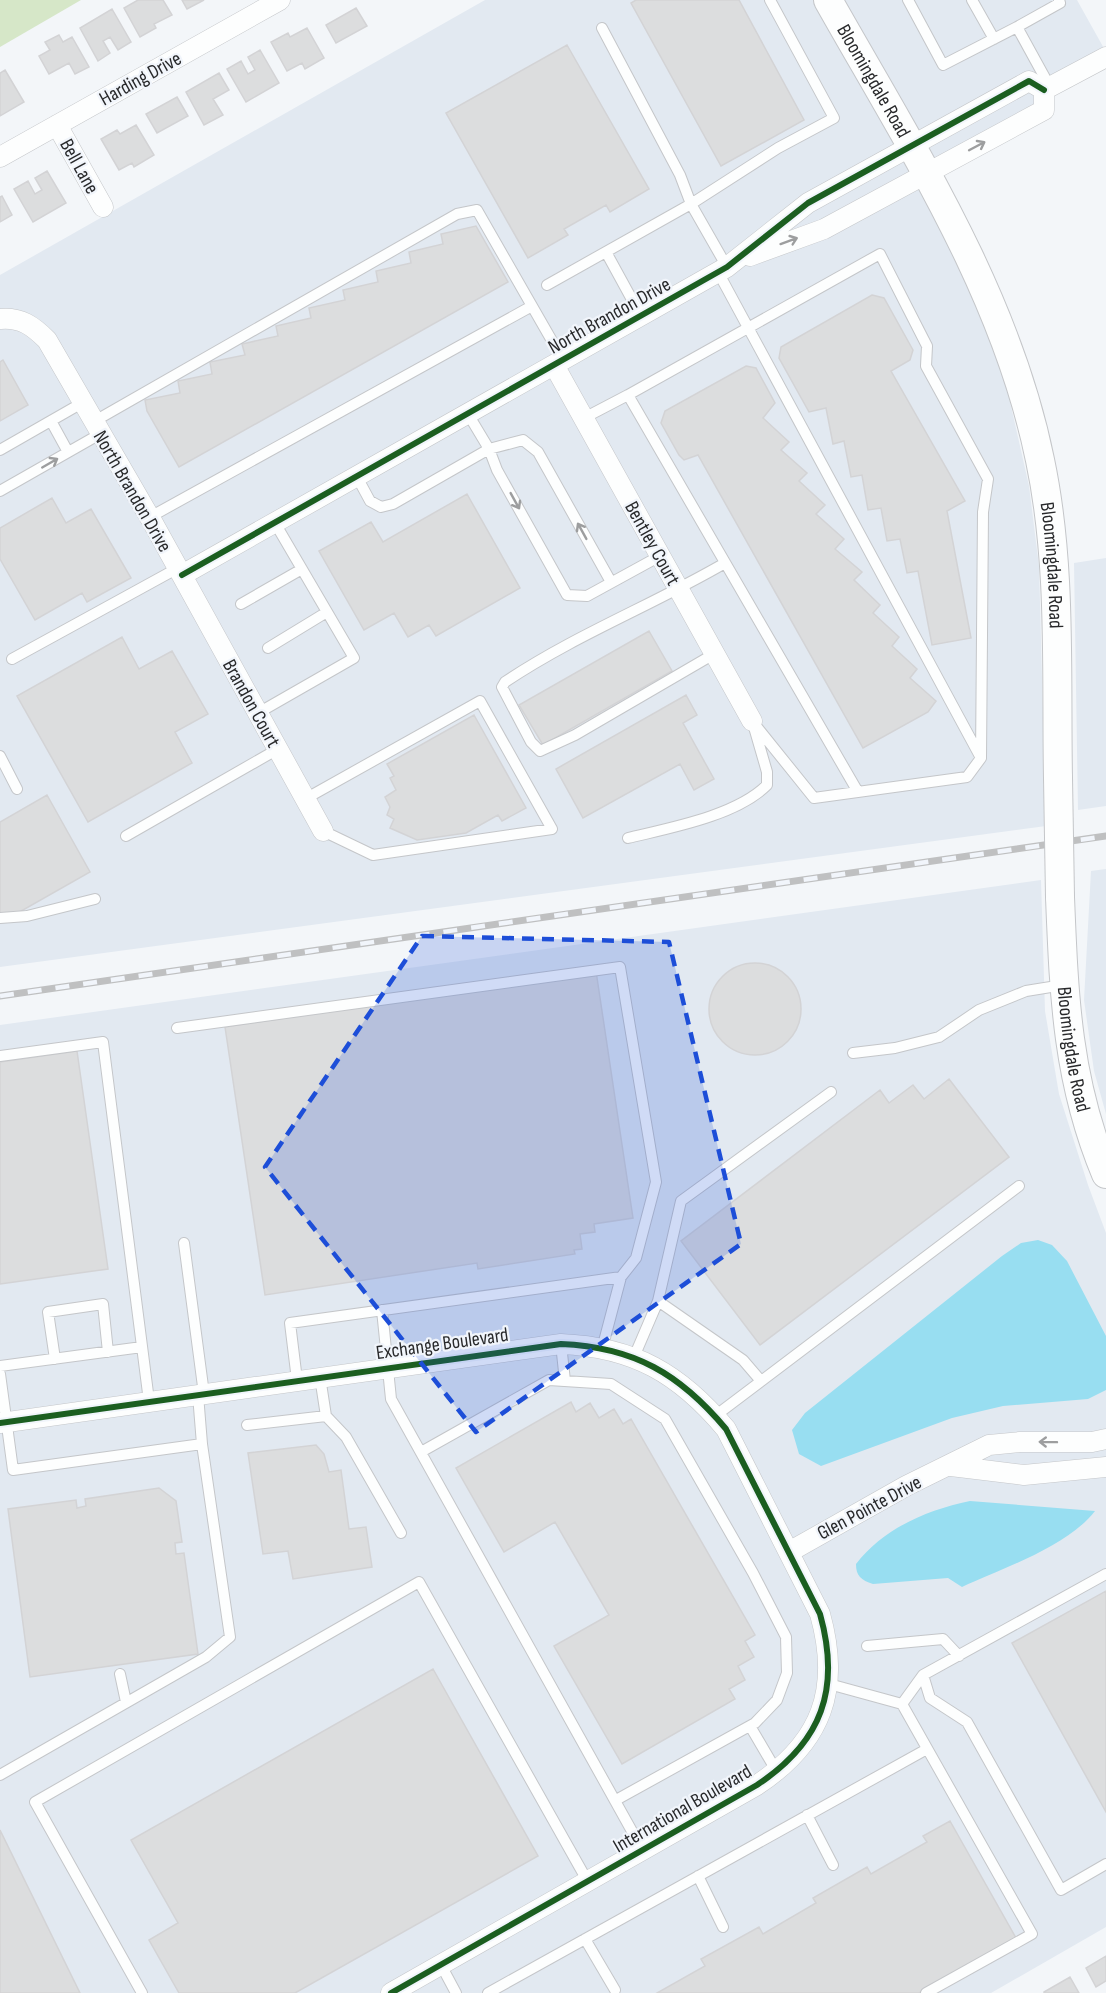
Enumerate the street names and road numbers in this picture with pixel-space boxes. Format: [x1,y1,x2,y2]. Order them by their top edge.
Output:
street label: Bloomingdale Road [831,20,915,142]
street label: Harding Drive [95,47,186,111]
street label: Bell Lane [54,135,104,198]
street label: North Brandon Drive [544,272,675,359]
street label: North Brandon Drive [88,427,177,556]
street label: Bentley Court [619,497,685,590]
street label: Bloomingdale Road [1035,501,1068,629]
street label: Brandon Court [217,655,285,752]
street label: Bloomingdale Road [1052,986,1095,1115]
street label: Exchange Boulevard [374,1323,510,1365]
street label: Glen Pointe Drive [813,1470,926,1545]
street label: International Boulevard [609,1759,756,1858]

